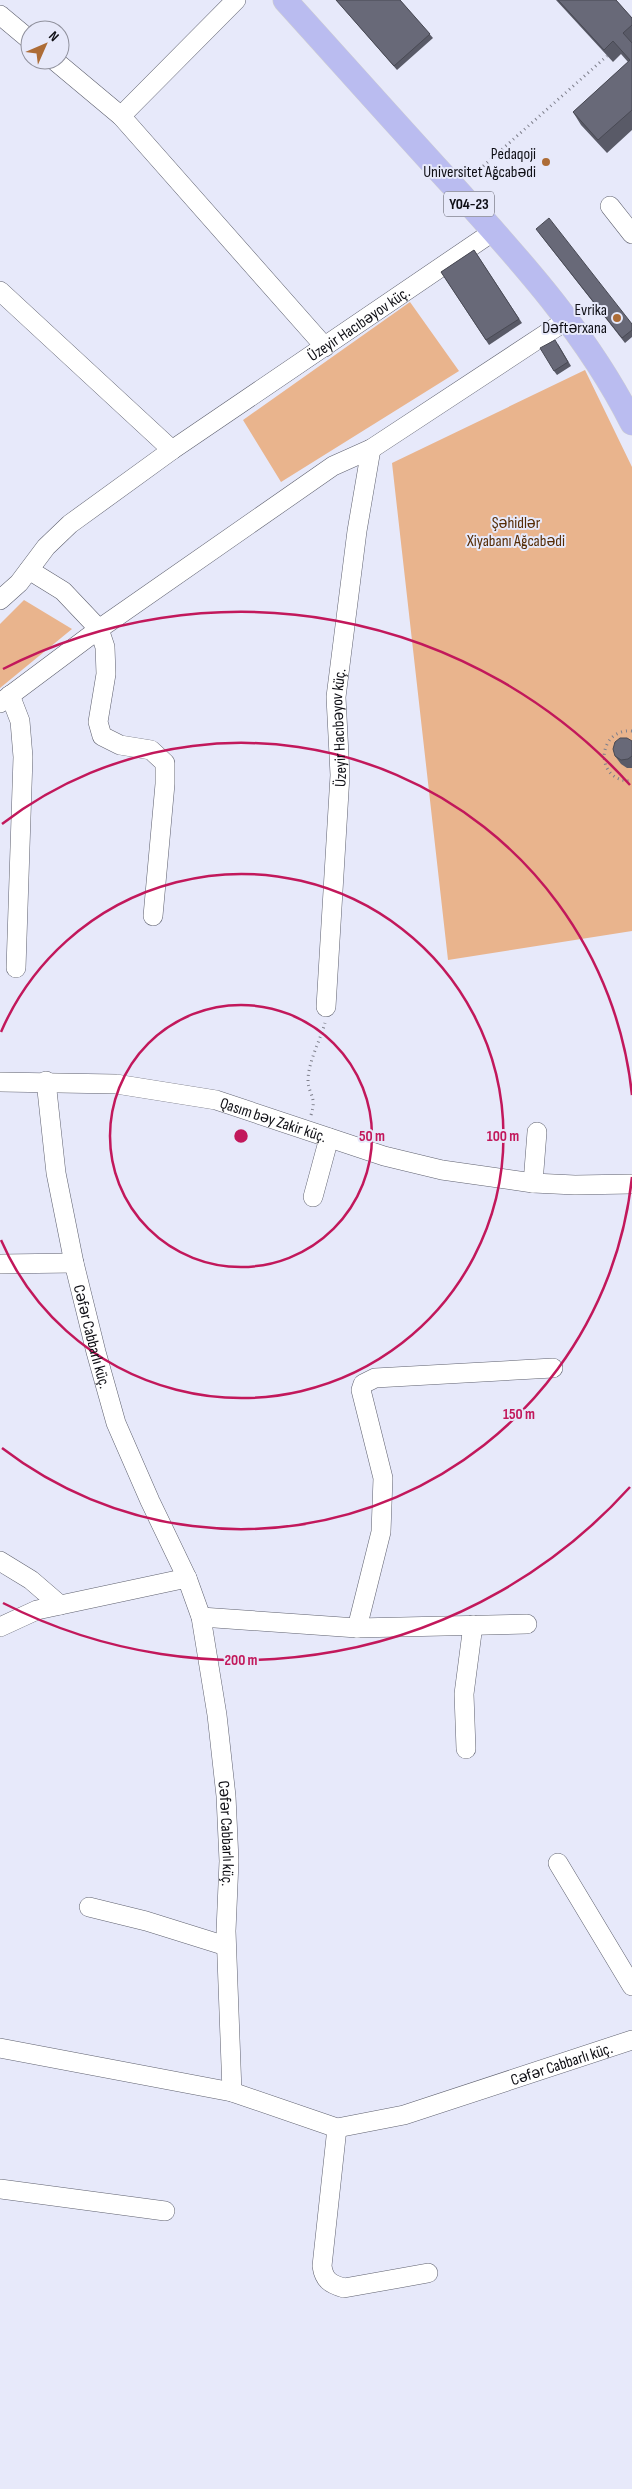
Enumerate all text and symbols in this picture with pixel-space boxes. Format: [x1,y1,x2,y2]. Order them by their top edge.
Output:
north arrow [20,20,70,70]
text: N [45,28,62,45]
place label: Pedaqoji Universitet Ağcabədi [423,145,536,182]
marker: Pedaqoji Universitet Ağcabədi [540,156,552,168]
road number: Y04-23 [444,192,494,216]
street label: Üzeyir Hacıbəyov küç. [304,283,414,366]
place label: Evrika Dəftərxana [542,301,607,338]
marker: Evrika Dəftərxana [611,312,623,324]
park label: Şəhidlər Xiyabanı Ağcabədi [466,514,565,551]
street label: Üzeyir Hacıbəyov küç. [328,667,351,788]
street label: Qasım bəy Zakir küç. [217,1094,329,1147]
centre of rings [232,1127,250,1145]
text: 50 m [359,1127,385,1146]
text: 100 m [487,1127,519,1146]
street label: Cəfər Cabbarlı küç. [69,1283,114,1391]
text: 150 m [503,1405,535,1424]
text: 200 m [224,1651,258,1670]
street label: Cəfər Cabbarlı küç. [213,1780,237,1887]
street label: Cəfər Cabbarlı küç. [508,2039,615,2090]

